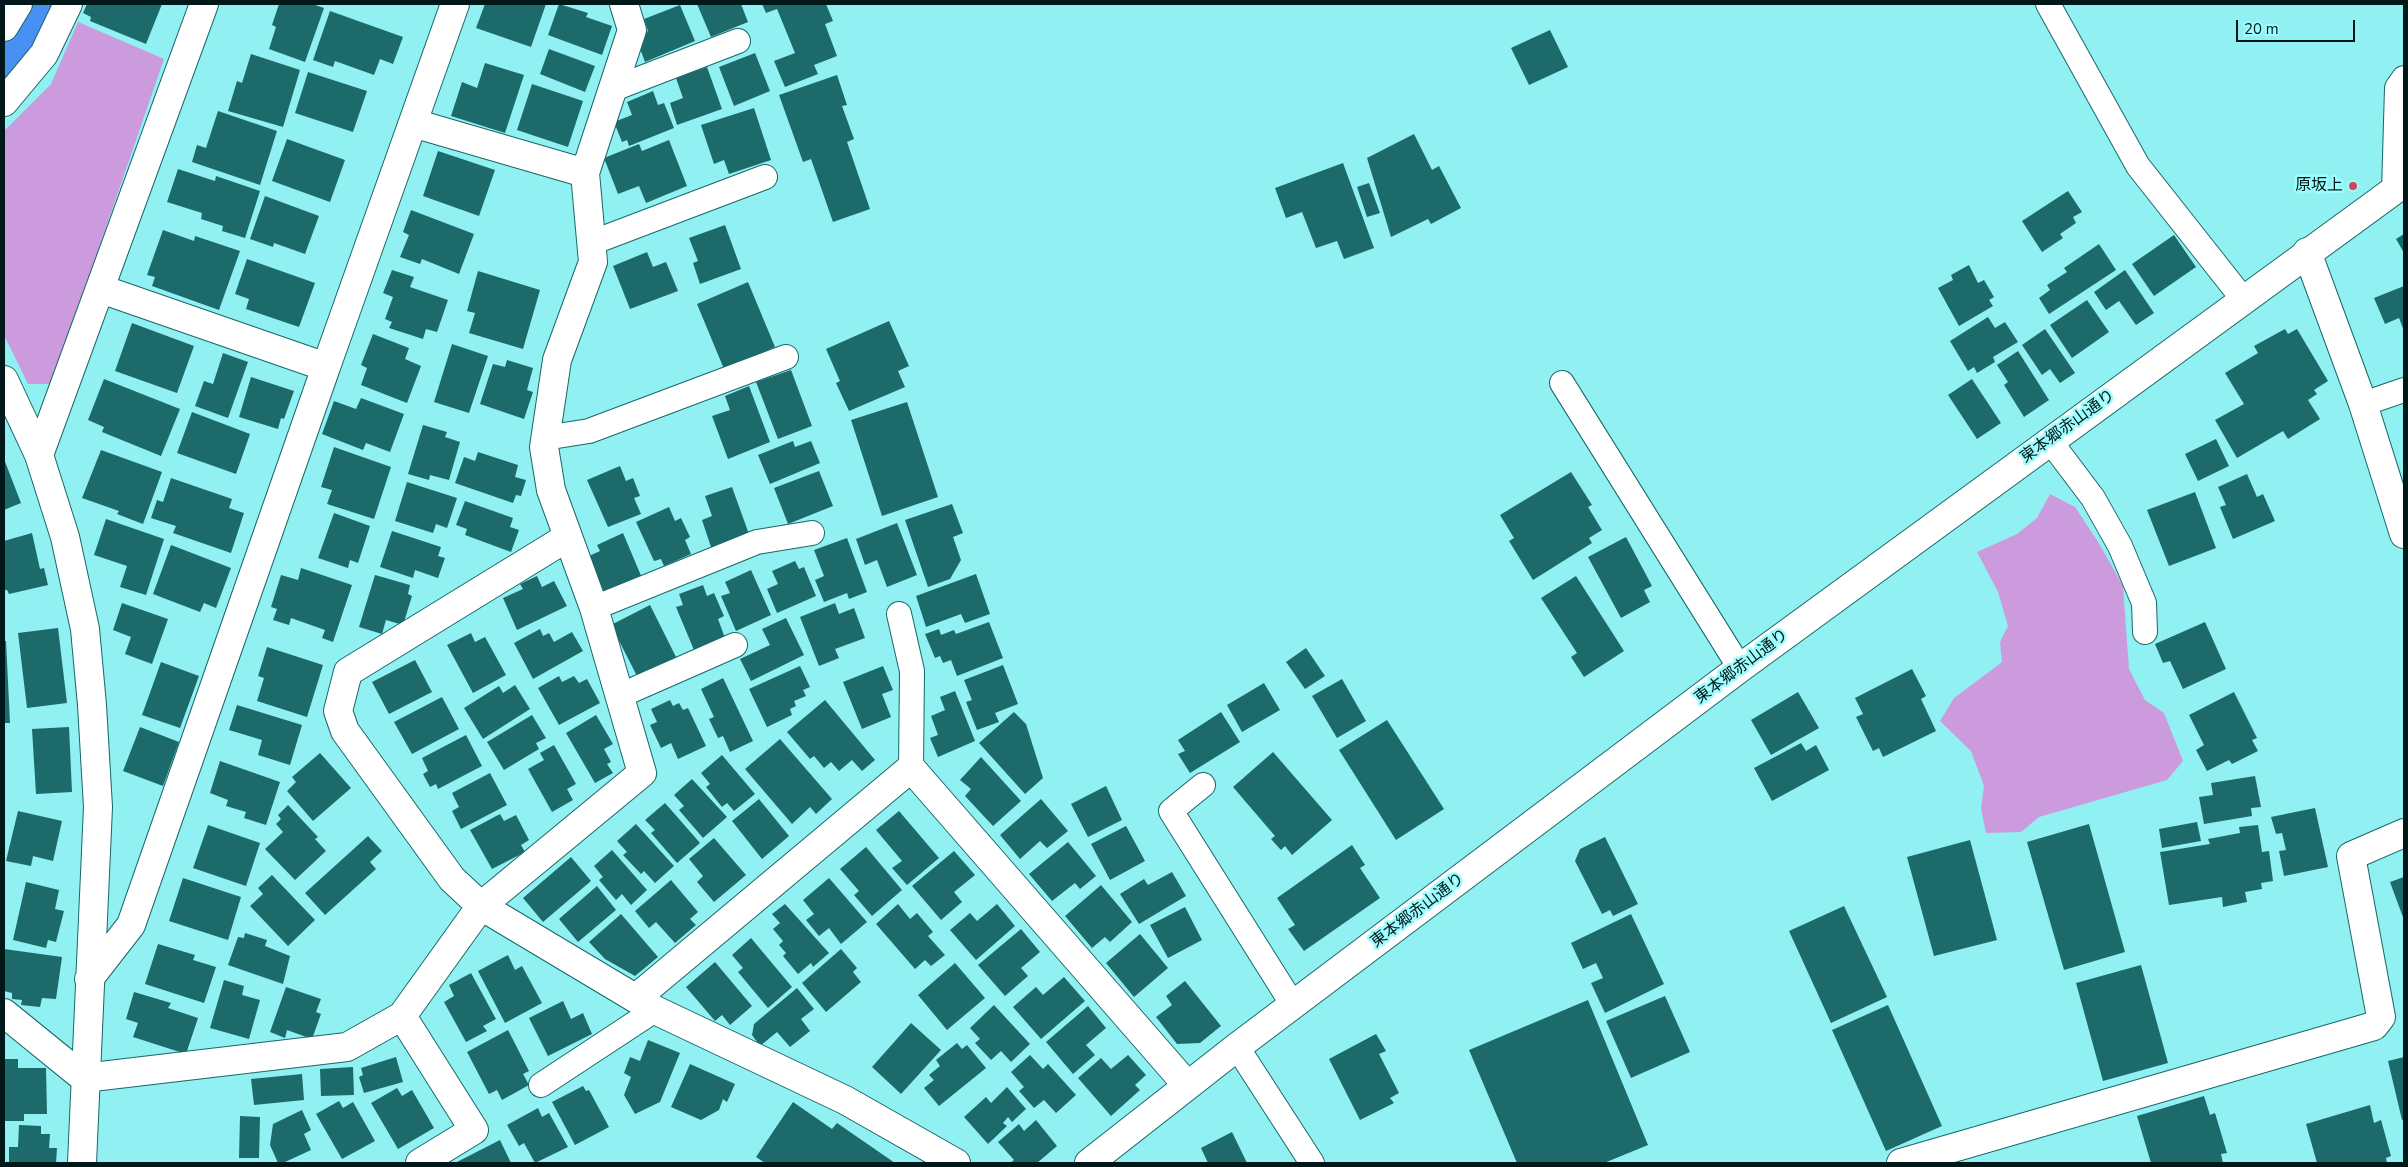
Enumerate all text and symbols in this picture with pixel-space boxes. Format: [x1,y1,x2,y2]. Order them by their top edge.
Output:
scale bar [2238,10,2357,42]
text: 20 m [2244,19,2279,39]
place label: 原坂上 [2295,176,2343,196]
marker: 原坂上 [2347,180,2359,192]
street label: 東本郷赤山通り [2017,386,2119,468]
street label: 東本郷赤山通り [1691,626,1793,708]
street label: 東本郷赤山通り [1367,870,1469,952]

